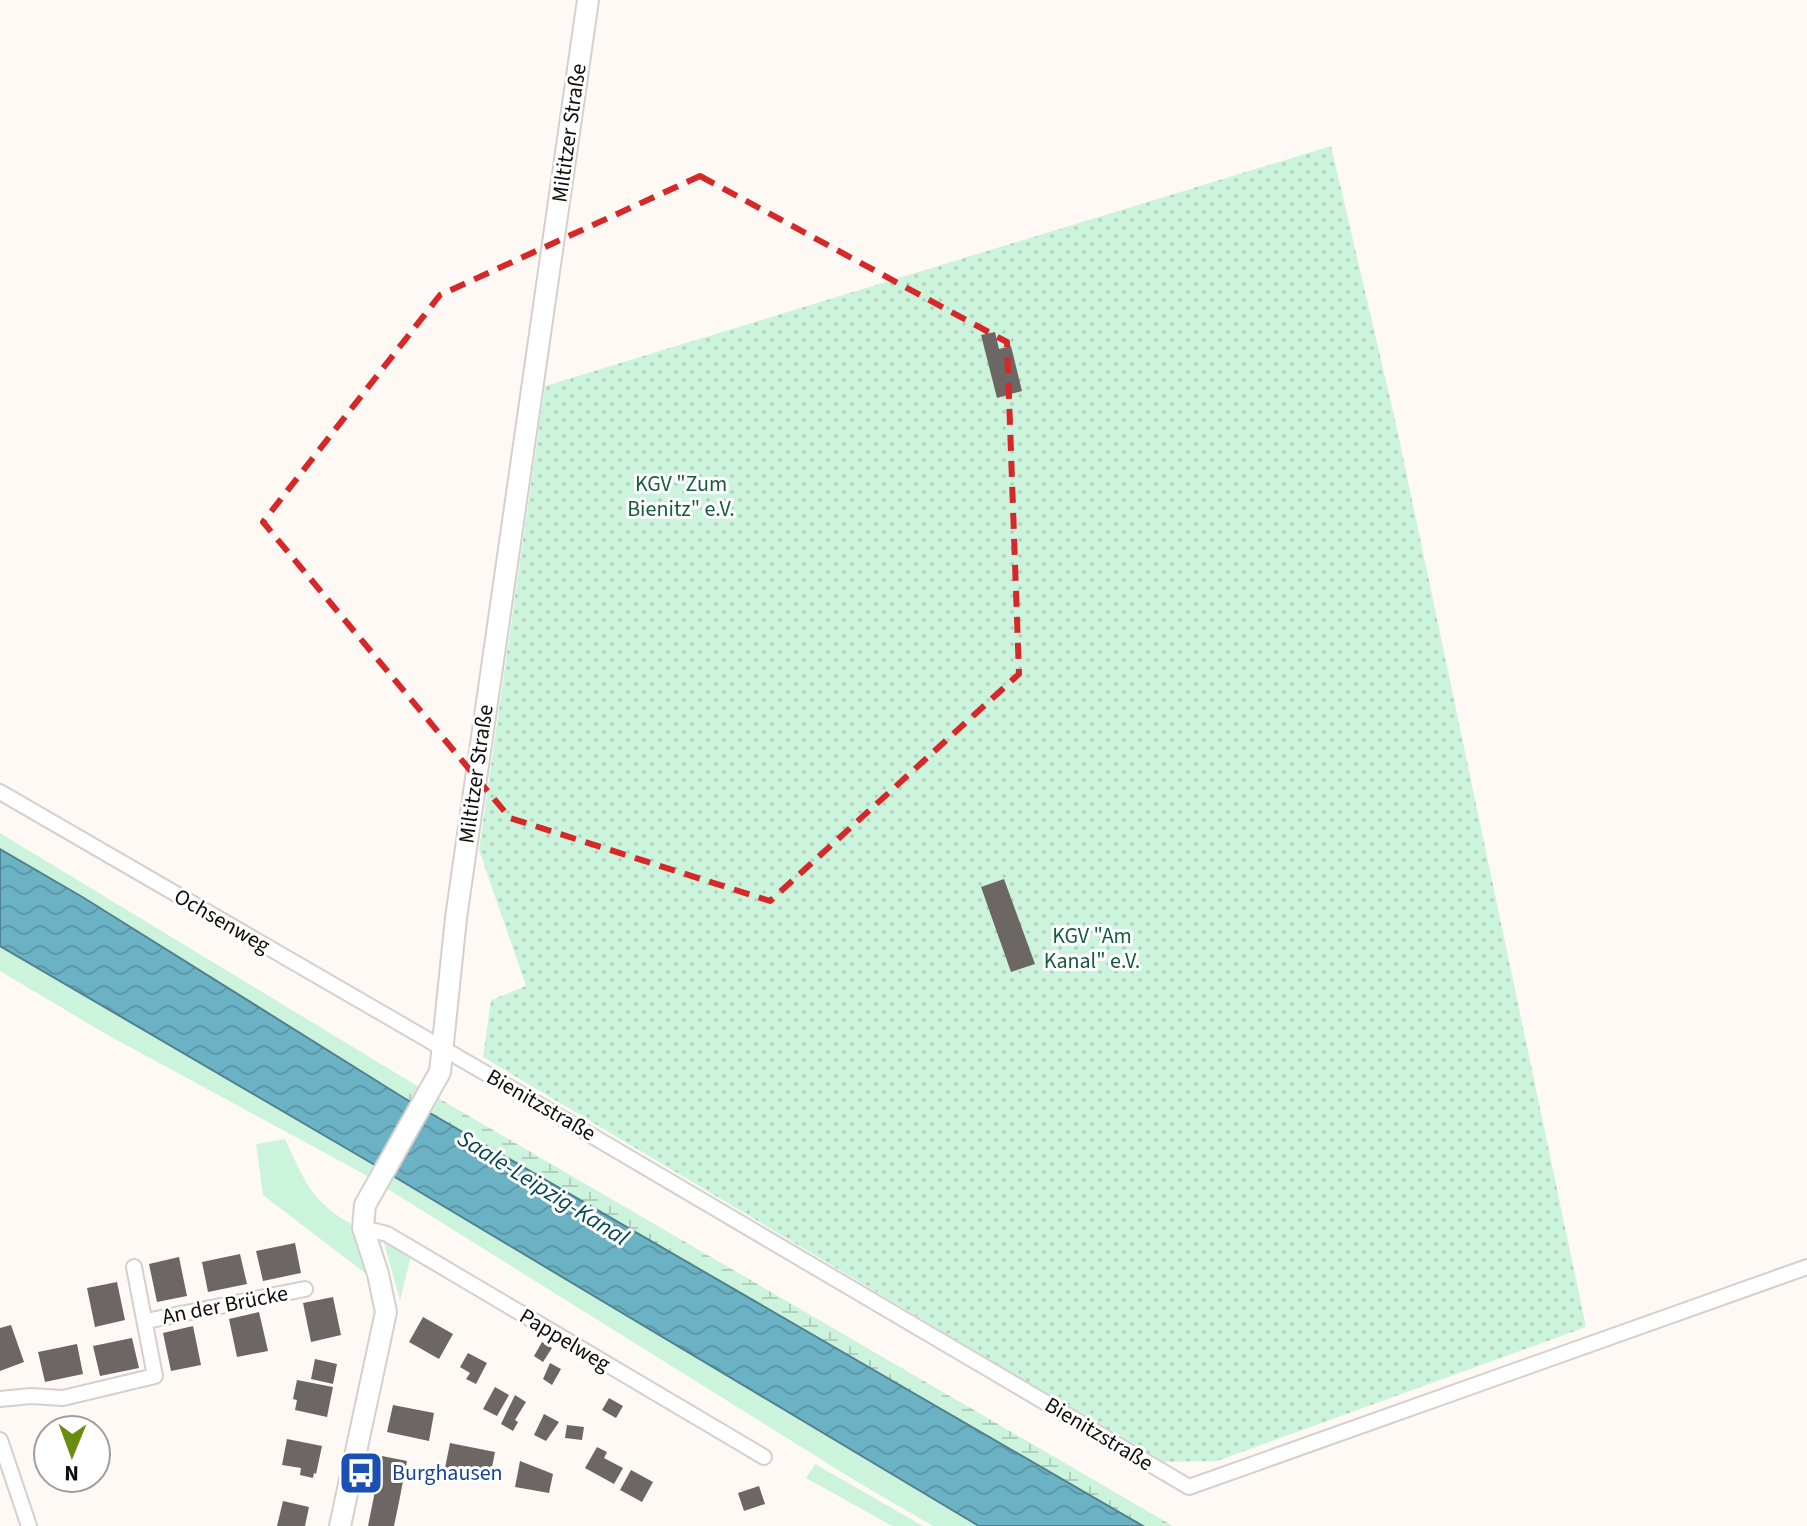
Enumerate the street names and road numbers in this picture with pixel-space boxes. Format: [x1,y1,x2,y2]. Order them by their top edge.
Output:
street label: Miltitzer Straße [543,61,595,204]
street label: Miltitzer Straße [450,702,502,845]
street label: Ochsenweg [168,881,276,961]
street label: Bienitzstraße [480,1061,602,1149]
street label: An der Brücke [159,1277,291,1333]
street label: Pappelweg [513,1300,617,1380]
street label: Bienitzstraße [1039,1389,1159,1479]

